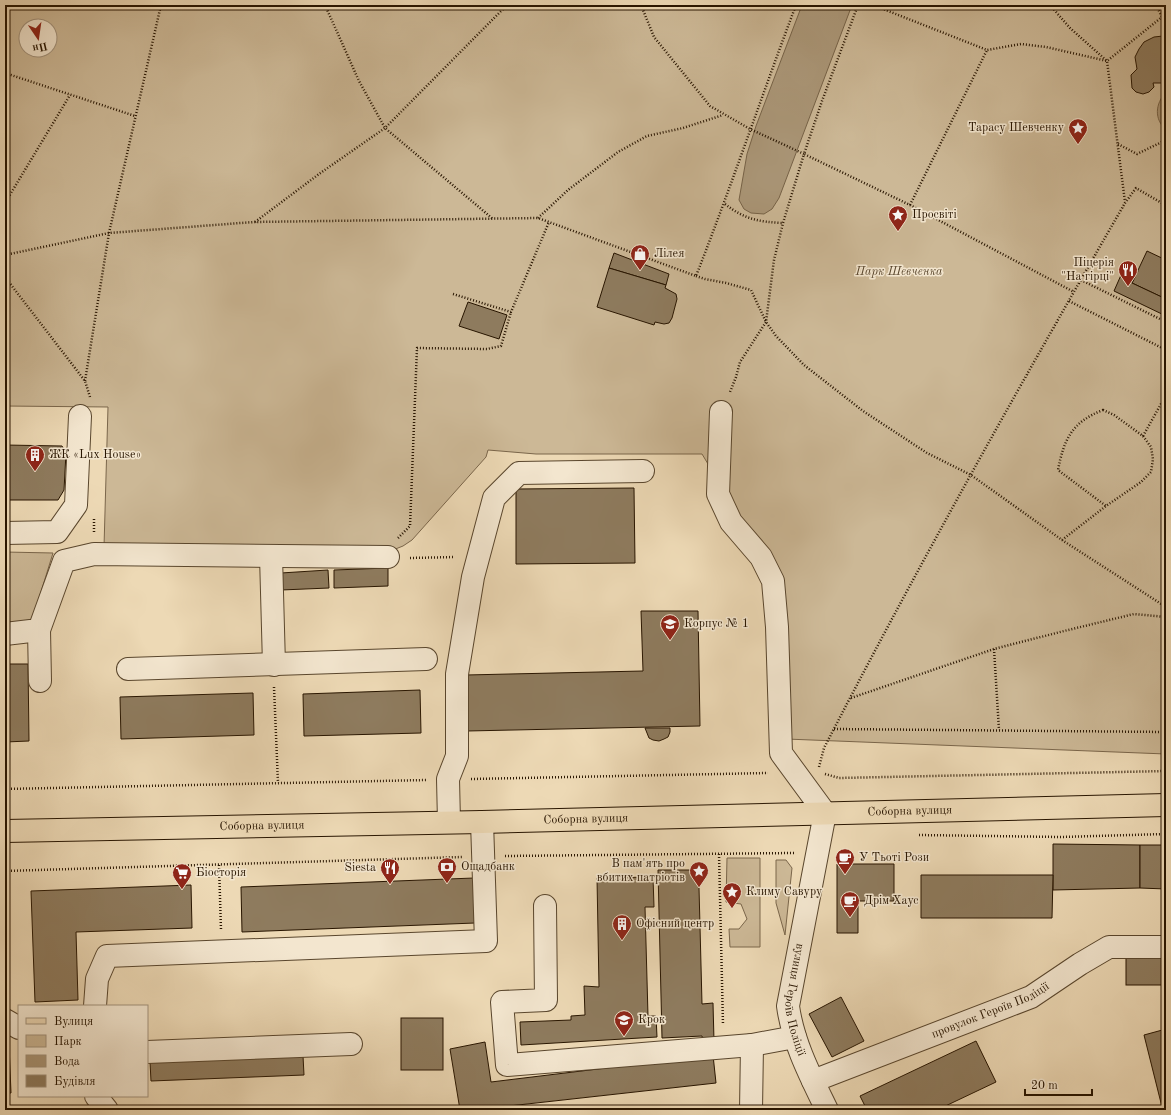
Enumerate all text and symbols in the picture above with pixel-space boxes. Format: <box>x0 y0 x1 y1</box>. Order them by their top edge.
north arrow <box>18 18 58 58</box>
text: Пн <box>31 39 49 53</box>
place icon: Тарасу Шевченку <box>1067 117 1089 145</box>
place label: Тарасу Шевченку <box>968 122 1065 134</box>
place icon: Просвіті <box>887 204 909 232</box>
place label: Просвіті <box>912 208 957 221</box>
shop icon: Лілея <box>629 243 651 271</box>
place label: Лілея <box>654 247 684 260</box>
place label: Піцерія "На гірці" <box>1061 256 1114 283</box>
restaurant icon: Піцерія "На гірці" <box>1117 259 1139 287</box>
park label: Парк Шевченка <box>855 266 943 278</box>
building icon: ЖК «Lux House» <box>24 444 46 472</box>
place label: ЖК «Lux House» <box>49 449 141 461</box>
school or university icon: Корпус № 1 <box>659 613 681 641</box>
place label: Корпус № 1 <box>684 618 749 630</box>
street label: Соборна вулиця <box>867 804 952 818</box>
street label: Соборна вулиця <box>543 812 628 826</box>
street label: Соборна вулиця <box>219 819 304 833</box>
cafe icon: У Тьоті Рози <box>834 847 856 875</box>
place label: У Тьоті Рози <box>859 851 929 864</box>
bank icon: Ощадбанк <box>436 856 458 884</box>
restaurant icon: Siesta <box>379 857 401 885</box>
place label: В пам'ять про вбитих патріотів <box>597 858 685 884</box>
place icon: В пам'ять про вбитих патріотів <box>688 860 710 888</box>
place label: Ощадбанк <box>461 861 515 873</box>
supermarket icon: Біосторія <box>171 862 193 890</box>
place label: Siesta <box>344 862 376 874</box>
place label: Біосторія <box>196 866 246 879</box>
place icon: Климу Савуру <box>721 881 743 909</box>
place label: Климу Савуру <box>746 886 823 898</box>
cafe icon: Дрім Хаус <box>839 890 861 918</box>
place label: Дрім Хаус <box>864 894 919 907</box>
building icon: Офісний центр <box>611 913 633 941</box>
place label: Офісний центр <box>636 917 714 930</box>
street label: вулиця Героїв Поліції <box>782 942 808 1058</box>
street label: провулок Героїв Поліції <box>930 980 1052 1041</box>
legend <box>18 1005 148 1097</box>
school or university icon: Крок <box>613 1009 635 1037</box>
place label: Крок <box>638 1014 665 1026</box>
text: Вулиця <box>54 1016 93 1028</box>
text: Парк <box>54 1036 82 1048</box>
text: Вода <box>54 1056 80 1068</box>
scale bar <box>1025 1071 1092 1097</box>
text: Будівля <box>54 1075 96 1088</box>
text: 20 m <box>1031 1080 1058 1092</box>

